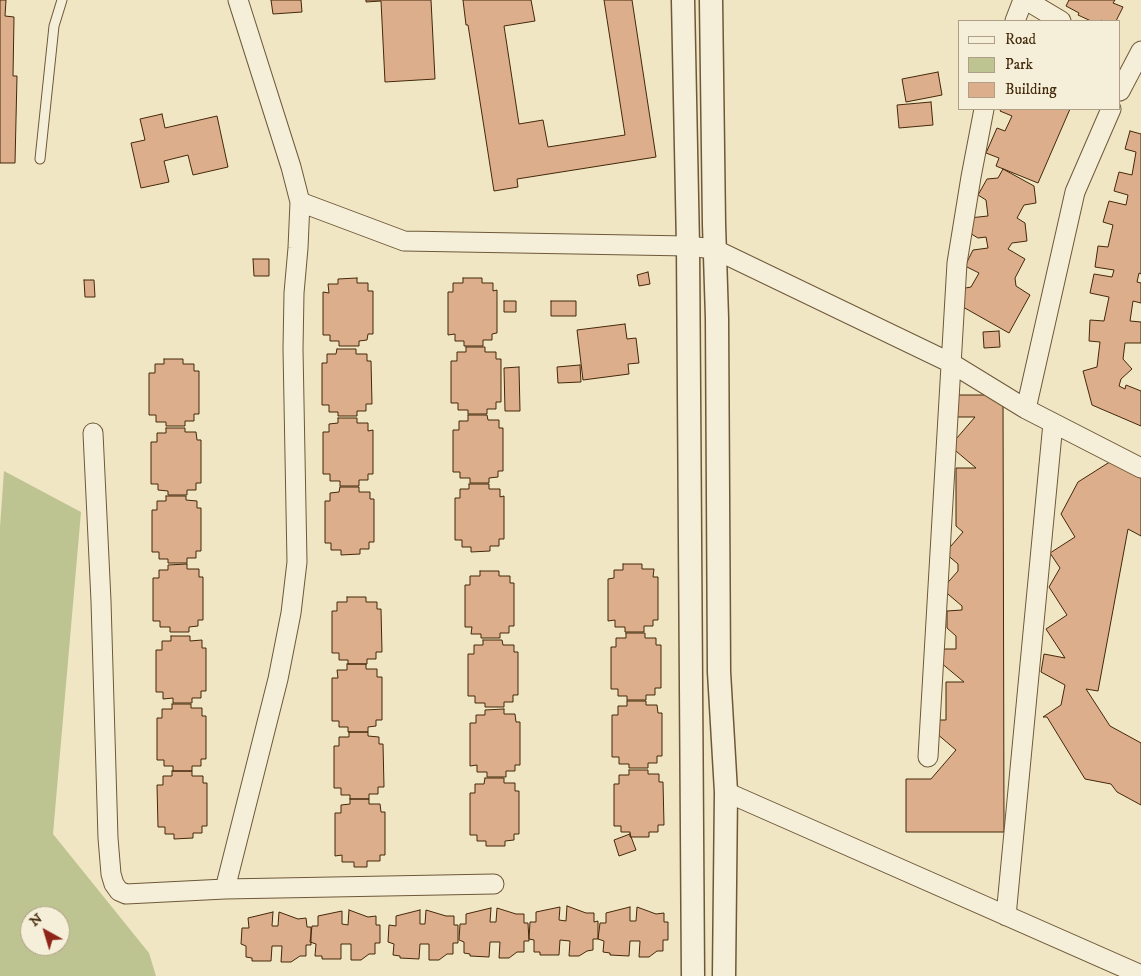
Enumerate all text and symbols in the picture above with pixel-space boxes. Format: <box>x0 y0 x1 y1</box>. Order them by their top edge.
legend <box>958 20 1121 110</box>
text: Road <box>1005 30 1036 49</box>
text: Park <box>1005 55 1033 74</box>
text: Building <box>1005 80 1057 99</box>
north arrow <box>20 906 70 956</box>
text: N <box>26 910 46 931</box>

